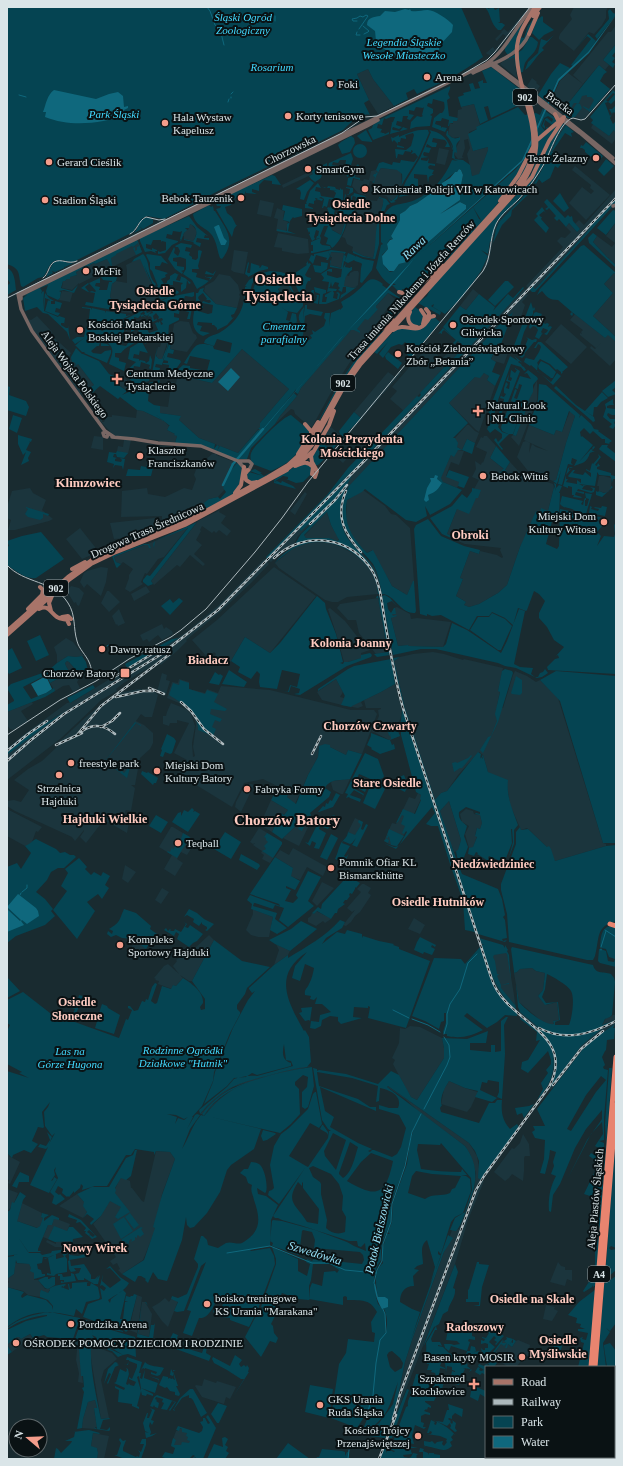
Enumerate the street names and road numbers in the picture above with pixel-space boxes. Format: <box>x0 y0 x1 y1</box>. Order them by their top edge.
road number: 902 <box>513 89 537 105</box>
street label: Bracka <box>544 89 576 117</box>
street label: Chorzowska <box>263 133 317 167</box>
street label: Trasa imienia Nikodema i Józefa Renców <box>345 218 477 362</box>
street label: Aleja Wojska Polskiego <box>39 328 111 420</box>
road number: 902 <box>331 375 355 391</box>
street label: Drogowa Trasa Średnicowa <box>89 500 205 560</box>
road number: 902 <box>44 580 68 596</box>
street label: Aleja Piastów Śląskich <box>585 1147 605 1250</box>
road number: A4 <box>588 1266 610 1282</box>

